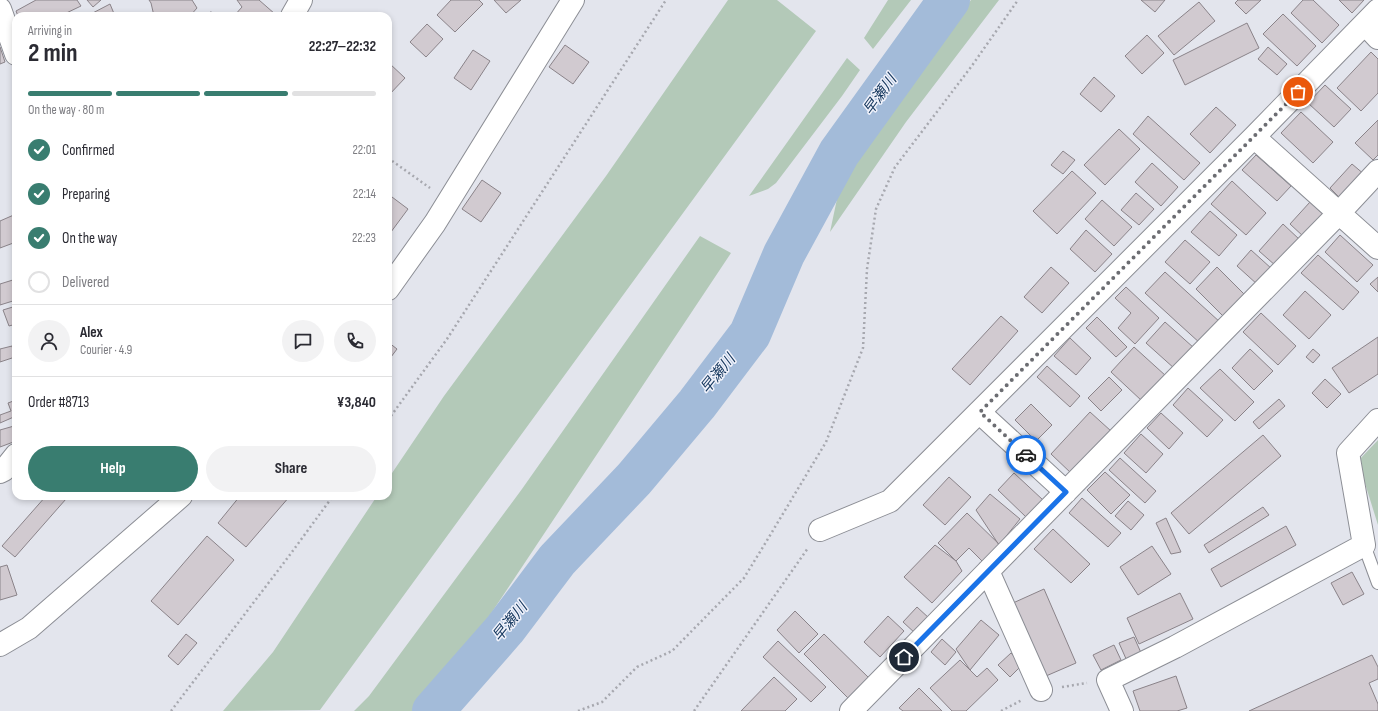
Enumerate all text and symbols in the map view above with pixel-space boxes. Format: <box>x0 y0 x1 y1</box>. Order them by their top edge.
text: Arriving in <box>28 23 72 39</box>
text: 22:27–22:32 <box>309 37 376 56</box>
text: 2 min <box>28 38 78 69</box>
water label: 早瀬川 <box>859 70 902 119</box>
pin <box>1281 75 1315 109</box>
icon: bag <box>1287 81 1309 103</box>
text: On the way · 80 m <box>28 102 104 118</box>
icon: check <box>28 139 50 161</box>
text: Confirmed <box>62 141 115 160</box>
text: 22:01 <box>352 142 376 158</box>
icon: check <box>28 183 50 205</box>
text: Preparing <box>62 185 110 204</box>
text: 22:14 <box>353 186 376 202</box>
icon: check <box>28 227 50 249</box>
text: On the way <box>62 229 117 248</box>
text: 22:23 <box>352 230 376 246</box>
text: Delivered <box>62 273 109 292</box>
button: person <box>28 320 70 362</box>
button: chat <box>282 320 324 362</box>
button: phone <box>334 320 376 362</box>
text: Alex <box>80 323 103 342</box>
text: Courier · 4.9 <box>80 342 132 358</box>
water label: 早瀬川 <box>696 349 741 397</box>
text: Order #8713 <box>28 393 89 412</box>
text: ¥3,840 <box>337 393 376 412</box>
courier <box>1006 435 1046 475</box>
icon: car <box>1015 444 1037 466</box>
button: Help <box>28 446 198 492</box>
button: Share <box>206 446 376 492</box>
water label: 早瀬川 <box>488 597 533 645</box>
pin <box>887 640 921 674</box>
icon: home <box>893 646 915 668</box>

